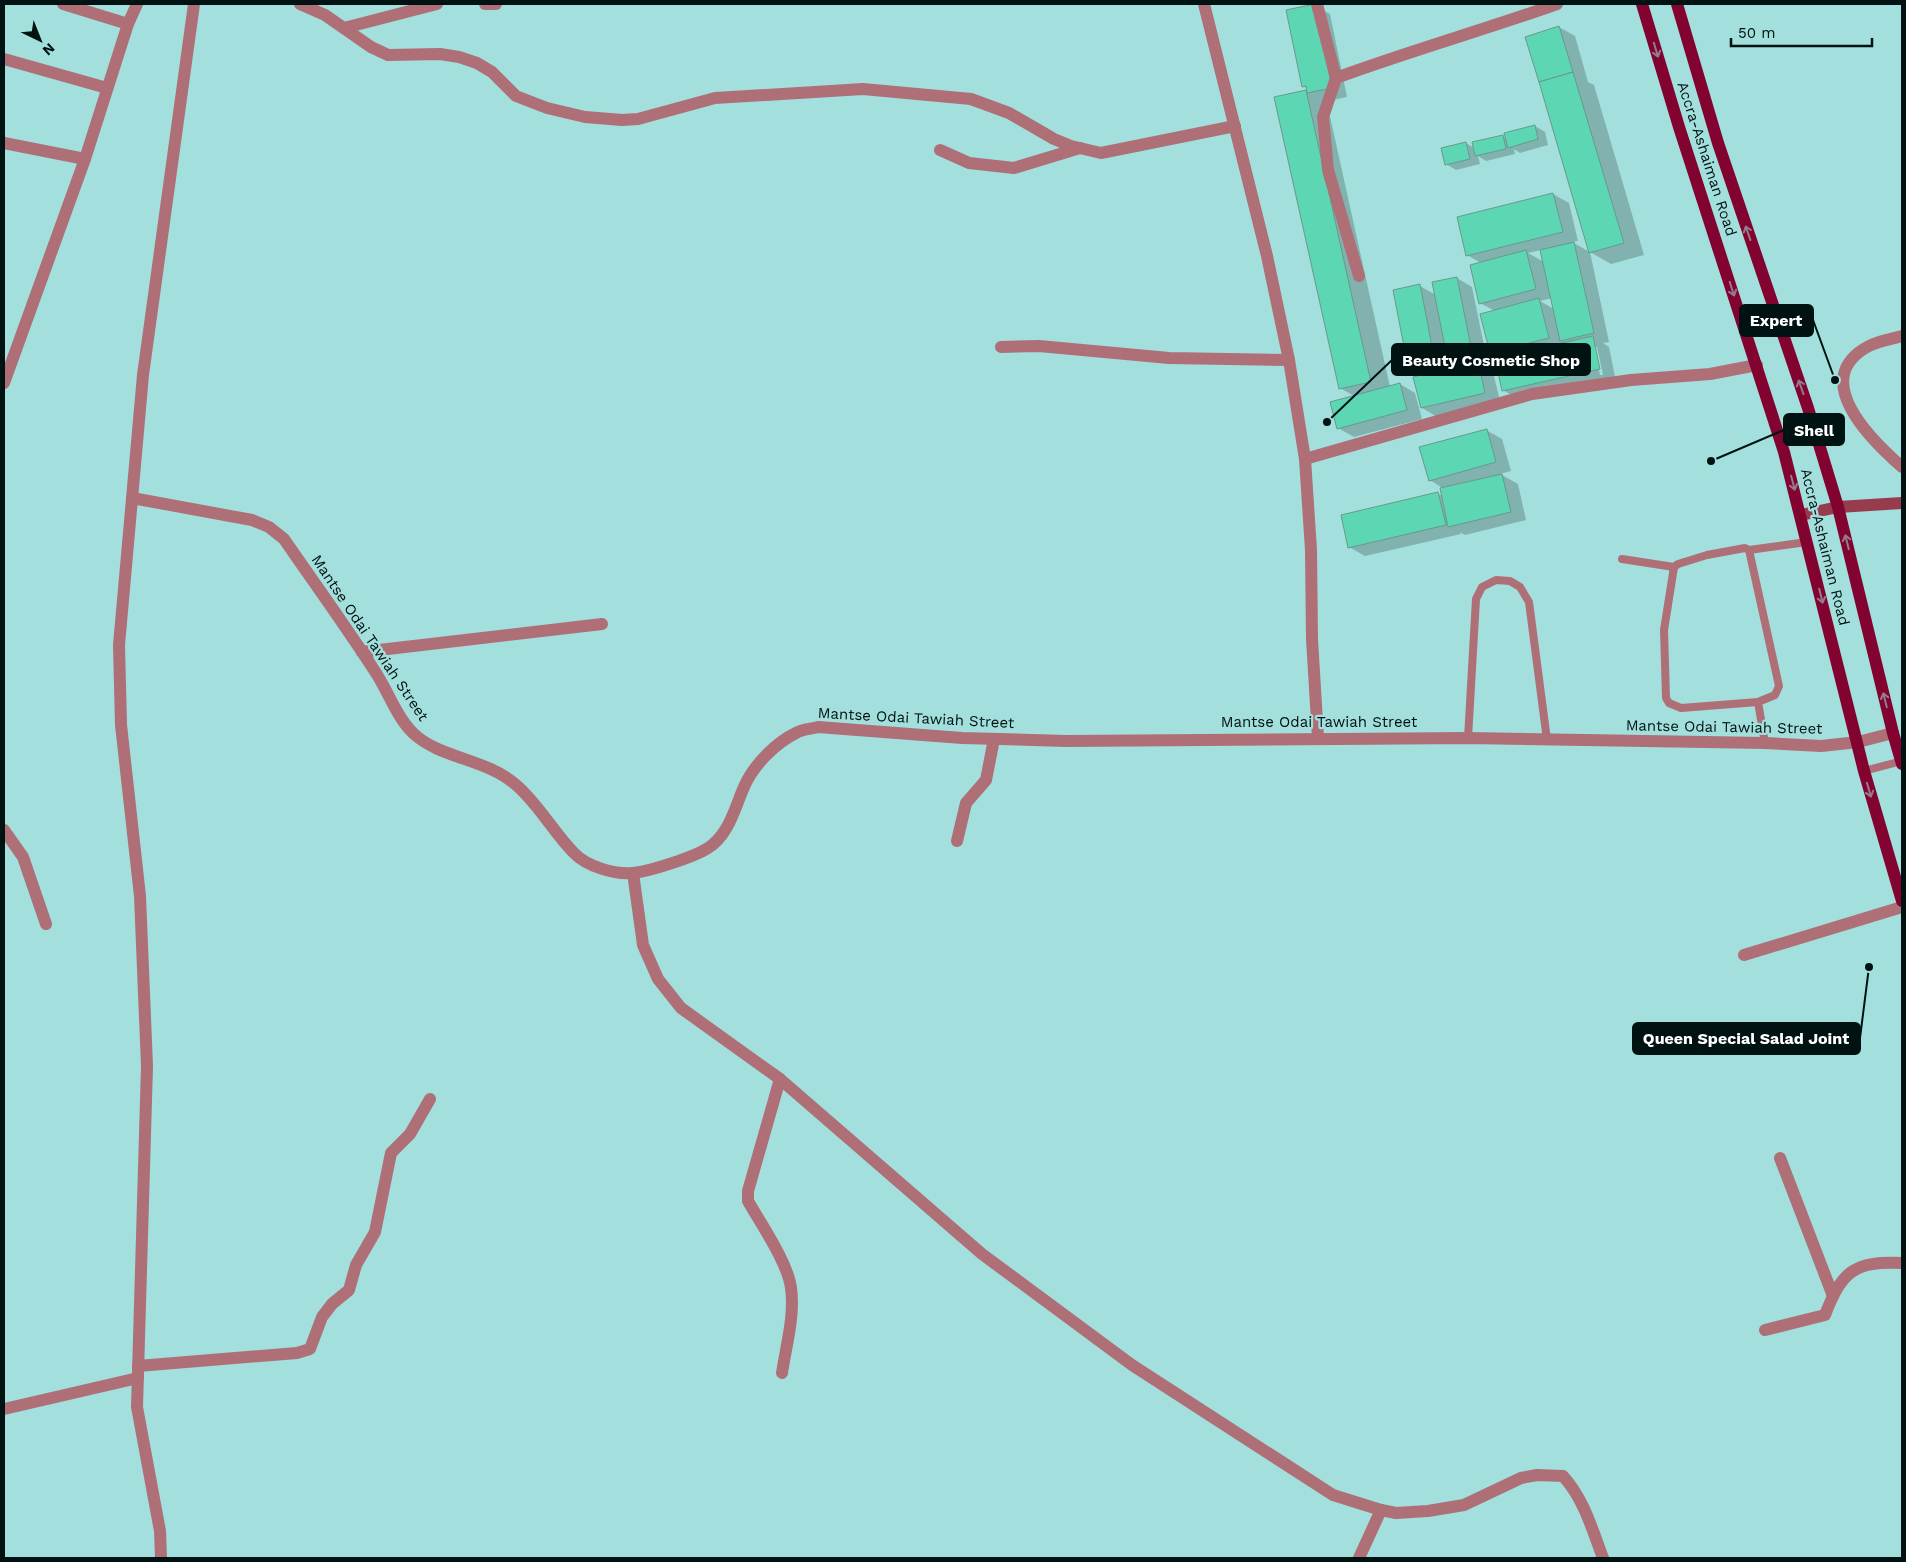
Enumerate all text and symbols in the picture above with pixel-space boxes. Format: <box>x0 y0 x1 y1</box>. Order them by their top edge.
north arrow <box>15 15 65 65</box>
scale bar <box>1731 15 1872 47</box>
text: 50 m <box>1738 24 1775 42</box>
text: N <box>40 40 58 59</box>
one-way arrow <box>1652 42 1662 58</box>
street label: Accra-Ashaiman Road <box>1674 79 1740 239</box>
one-way arrow <box>1743 225 1752 241</box>
one-way arrow <box>1728 280 1737 296</box>
callout: Expert <box>1740 305 1813 336</box>
text: Expert <box>1750 311 1802 330</box>
callout: Beauty Cosmetic Shop <box>1392 344 1590 375</box>
text: Beauty Cosmetic Shop <box>1402 351 1580 370</box>
one-way arrow <box>1795 379 1805 395</box>
callout: Shell <box>1784 414 1844 445</box>
text: Shell <box>1794 421 1835 440</box>
street label: Accra-Ashaiman Road <box>1797 467 1853 627</box>
one-way arrow <box>1788 475 1798 491</box>
one-way arrow <box>1842 535 1851 551</box>
street label: Mantse Odai Tawiah Street <box>308 551 433 725</box>
one-way arrow <box>1817 588 1826 604</box>
one-way arrow <box>1880 693 1889 709</box>
street label: Mantse Odai Tawiah Street <box>817 704 1015 732</box>
street label: Mantse Odai Tawiah Street <box>1221 713 1418 731</box>
street label: Mantse Odai Tawiah Street <box>1626 716 1823 738</box>
one-way arrow <box>1865 781 1875 797</box>
callout: Queen Special Salad Joint <box>1633 1023 1860 1054</box>
text: Queen Special Salad Joint <box>1643 1029 1849 1048</box>

